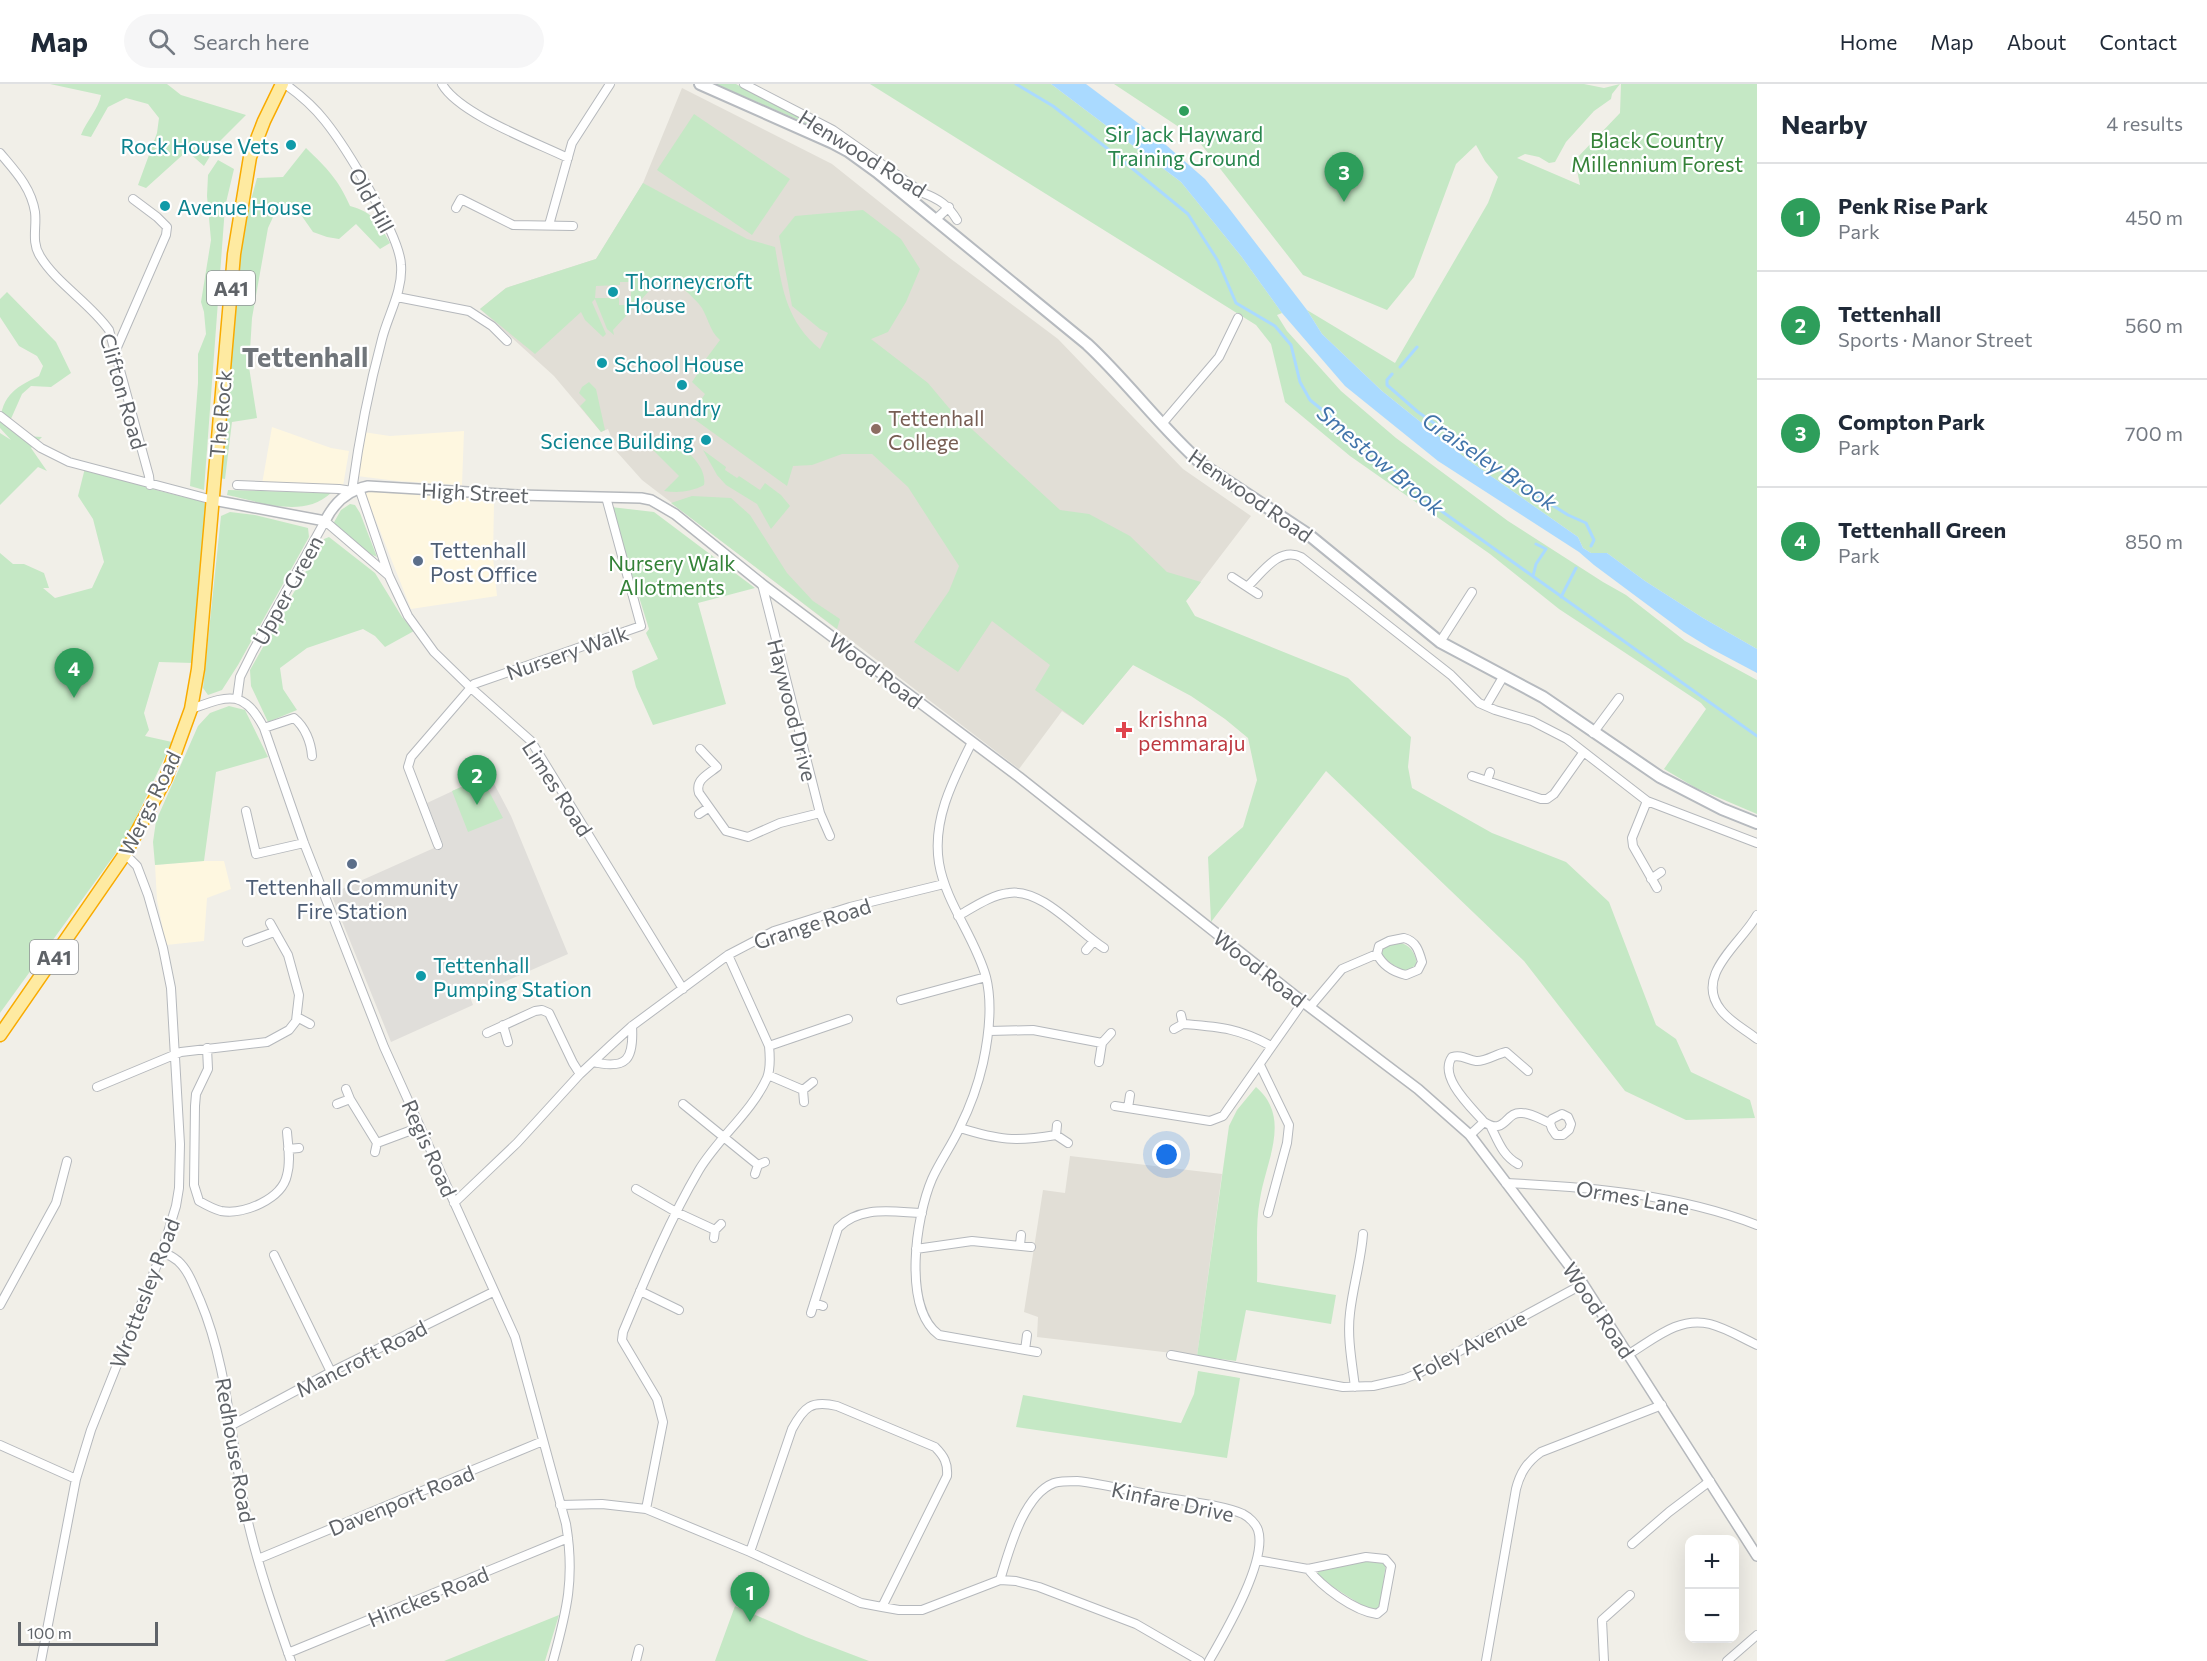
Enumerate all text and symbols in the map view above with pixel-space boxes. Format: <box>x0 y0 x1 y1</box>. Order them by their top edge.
search box <box>124 14 544 68</box>
text: Map <box>30 24 88 58</box>
icon: search <box>145 25 178 58</box>
text: Search here <box>193 28 309 55</box>
text: Home <box>1840 29 1897 54</box>
text: Map <box>1930 29 1974 54</box>
text: About <box>2007 29 2066 54</box>
text: Contact <box>2099 29 2177 54</box>
street label: Henwood Road <box>795 104 931 202</box>
marker: Sir Jack Hayward Training Ground <box>1177 104 1191 118</box>
text: Nearby <box>1781 108 1868 139</box>
text: 4 results <box>2106 111 2183 135</box>
place label: Sir Jack Hayward Training Ground <box>1105 121 1263 170</box>
park label: Black Country Millennium Forest <box>1571 127 1743 176</box>
place label: Rock House Vets <box>121 133 279 158</box>
marker: Rock House Vets <box>284 138 298 152</box>
pin: 3 <box>1324 152 1364 202</box>
street label: Old Hill <box>344 163 400 237</box>
text: Penk Rise Park <box>1838 192 1988 219</box>
place label: Avenue House <box>177 194 312 219</box>
marker: Avenue House <box>158 199 172 213</box>
text: 1 <box>1796 205 1805 229</box>
text: 450 m <box>2125 205 2183 229</box>
text: Park <box>1838 219 1880 243</box>
place label: Thorneycroft House <box>625 268 752 317</box>
road number: A41 <box>207 271 255 305</box>
marker: Thorneycroft House <box>606 285 620 299</box>
text: Tettenhall <box>1838 300 1941 327</box>
text: 2 <box>1795 313 1806 337</box>
text: 560 m <box>2125 313 2183 337</box>
text: Sports · Manor Street <box>1838 327 2032 351</box>
street label: Clifton Road <box>96 330 152 452</box>
district label: Tettenhall <box>242 340 368 373</box>
place label: School House <box>614 351 744 376</box>
marker: School House <box>595 356 609 370</box>
street label: The Rock <box>204 369 236 459</box>
marker: Laundry <box>675 378 689 392</box>
place label: Laundry <box>643 395 721 420</box>
water label: Smestow Brook <box>1312 399 1451 522</box>
place label: Tettenhall College <box>888 405 985 454</box>
water label: Graiseley Brook <box>1417 406 1563 517</box>
text: Compton Park <box>1838 408 1985 435</box>
text: 3 <box>1795 421 1806 445</box>
text: 700 m <box>2125 421 2183 445</box>
marker: Tettenhall College <box>869 422 883 436</box>
place label: Science Building <box>540 428 694 453</box>
marker: Science Building <box>699 433 713 447</box>
text: Park <box>1838 435 1880 459</box>
street label: Henwood Road <box>1184 443 1318 547</box>
street label: High Street <box>420 477 530 507</box>
text: Tettenhall Green <box>1838 516 2006 543</box>
text: 4 <box>1794 529 1807 553</box>
text: 850 m <box>2125 529 2183 553</box>
street label: Upper Green <box>247 531 327 649</box>
place label: Tettenhall Post Office <box>430 537 537 586</box>
text: Park <box>1838 543 1880 567</box>
park label: Nursery Walk Allotments <box>608 550 736 599</box>
marker: Tettenhall Post Office <box>411 554 425 568</box>
street label: Nursery Walk <box>503 619 631 685</box>
street label: Wood Road <box>824 627 928 713</box>
street label: Haywood Drive <box>763 636 823 784</box>
pin: 4 <box>54 648 94 698</box>
place label: krishna pemmaraju <box>1138 706 1245 755</box>
marker: krishna pemmaraju <box>1115 721 1133 739</box>
street label: Limes Road <box>518 735 598 841</box>
street label: Wergs Road <box>113 747 185 859</box>
pin: 2 <box>458 756 496 805</box>
marker: Tettenhall Community Fire Station <box>345 857 359 871</box>
place label: Tettenhall Community Fire Station <box>246 874 459 923</box>
street label: Grange Road <box>750 892 874 954</box>
street label: Wood Road <box>1209 924 1311 1012</box>
road number: A41 <box>30 940 78 974</box>
place label: Tettenhall Pumping Station <box>433 952 592 1001</box>
marker: Tettenhall Pumping Station <box>414 969 428 983</box>
street label: Regis Road <box>397 1095 463 1201</box>
your location <box>1152 1140 1181 1169</box>
street label: Ormes Lane <box>1574 1175 1692 1219</box>
street label: Wrottesley Road <box>104 1214 184 1372</box>
street label: Wood Road <box>1558 1257 1640 1363</box>
street label: Foley Avenue <box>1408 1305 1530 1385</box>
street label: Mancroft Road <box>291 1314 431 1402</box>
street label: Redhouse Road <box>211 1376 261 1524</box>
street label: Davenport Road <box>325 1459 477 1541</box>
street label: Kinfare Drive <box>1110 1476 1236 1526</box>
map controls <box>1685 1535 1739 1643</box>
button: + <box>1685 1535 1739 1589</box>
street label: Hinckes Road <box>364 1560 492 1632</box>
pin: 1 <box>730 1572 770 1622</box>
button: − <box>1685 1589 1739 1643</box>
scale bar <box>18 1619 158 1646</box>
text: 100 m <box>27 1623 72 1642</box>

